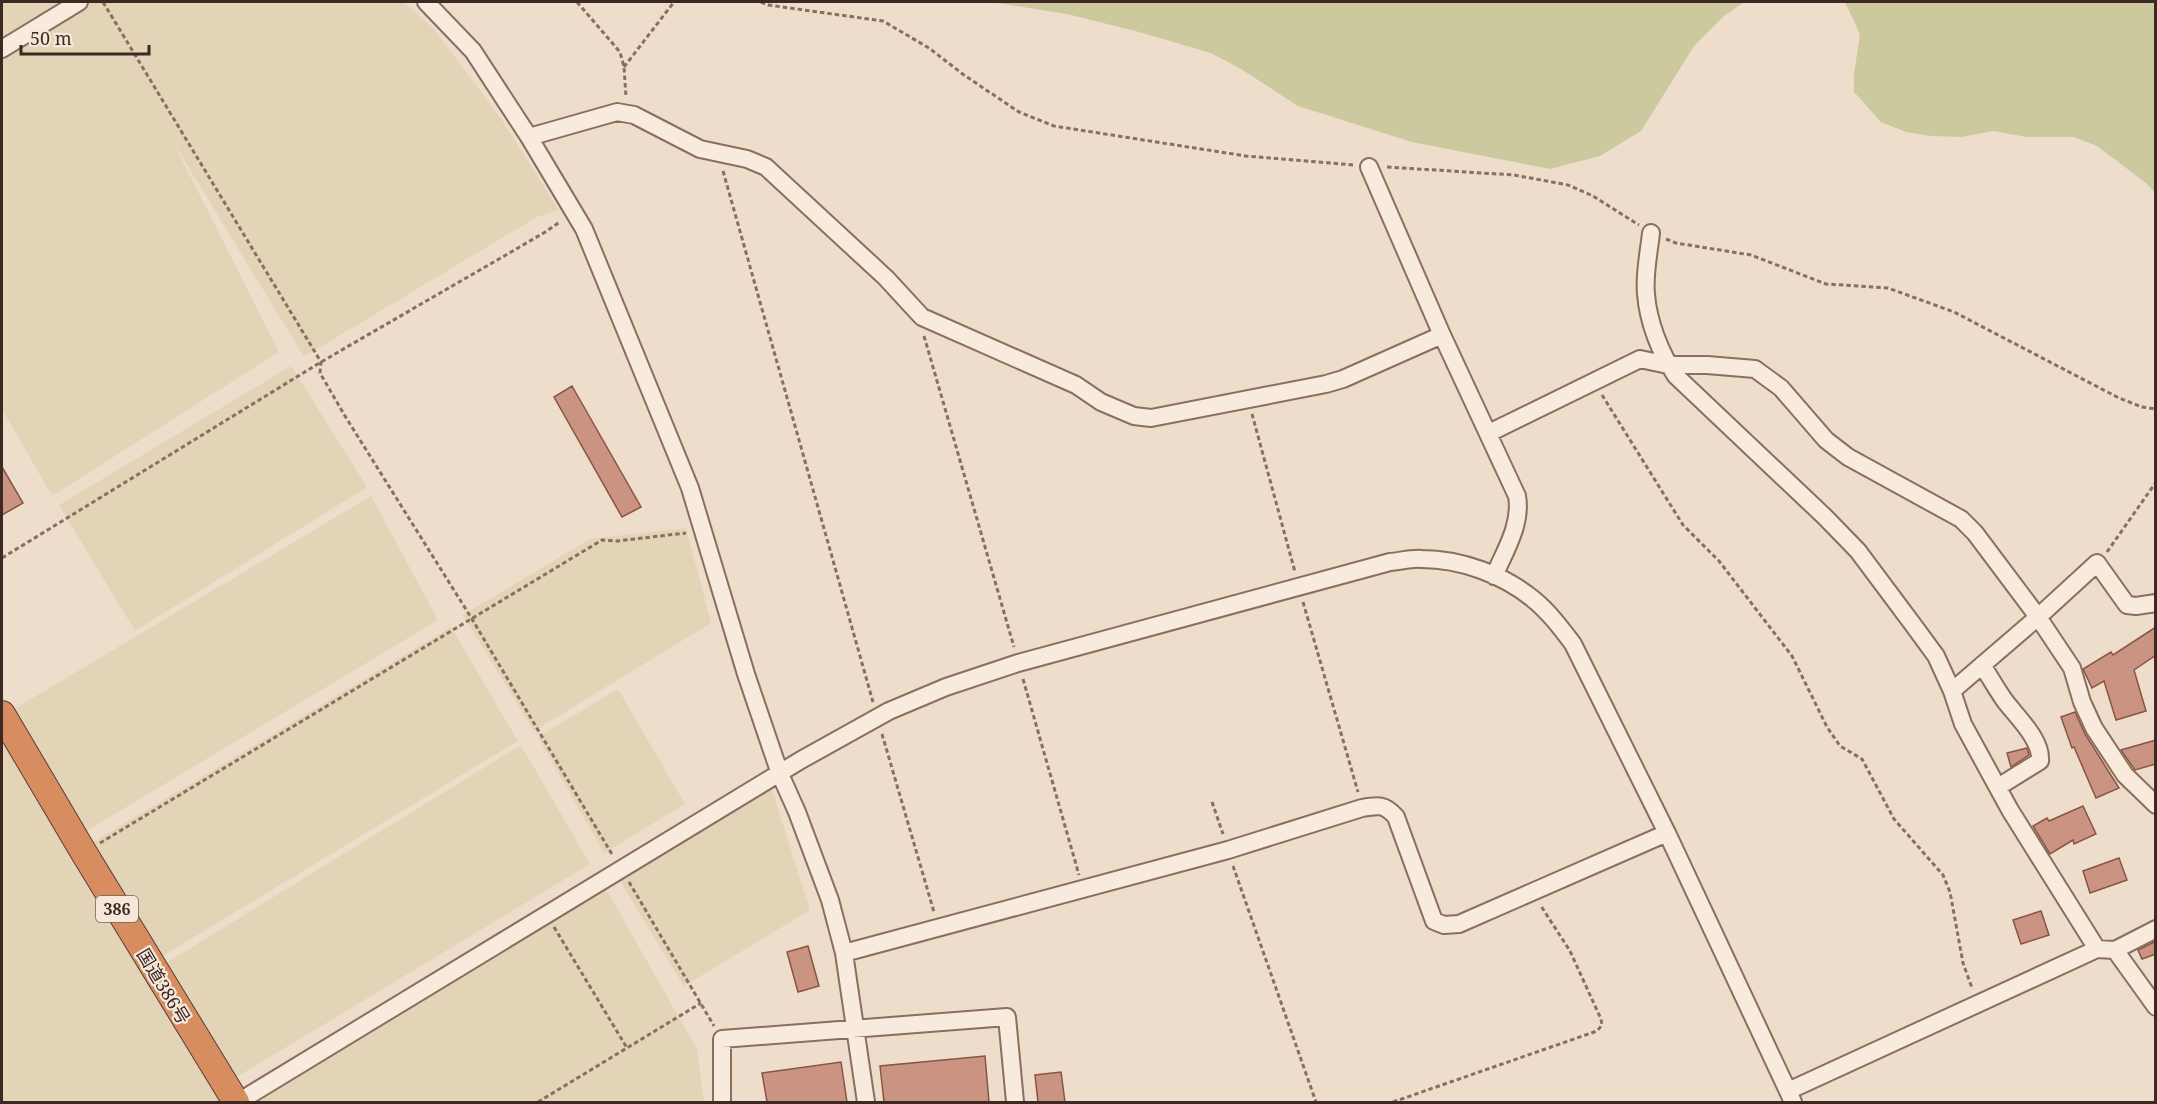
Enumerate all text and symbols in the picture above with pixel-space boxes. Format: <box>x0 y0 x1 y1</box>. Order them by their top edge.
scale bar <box>21 18 148 56</box>
text: 50 m <box>30 26 72 50</box>
road number: 386 <box>96 896 138 922</box>
street label: 国道386号 <box>132 944 196 1028</box>

